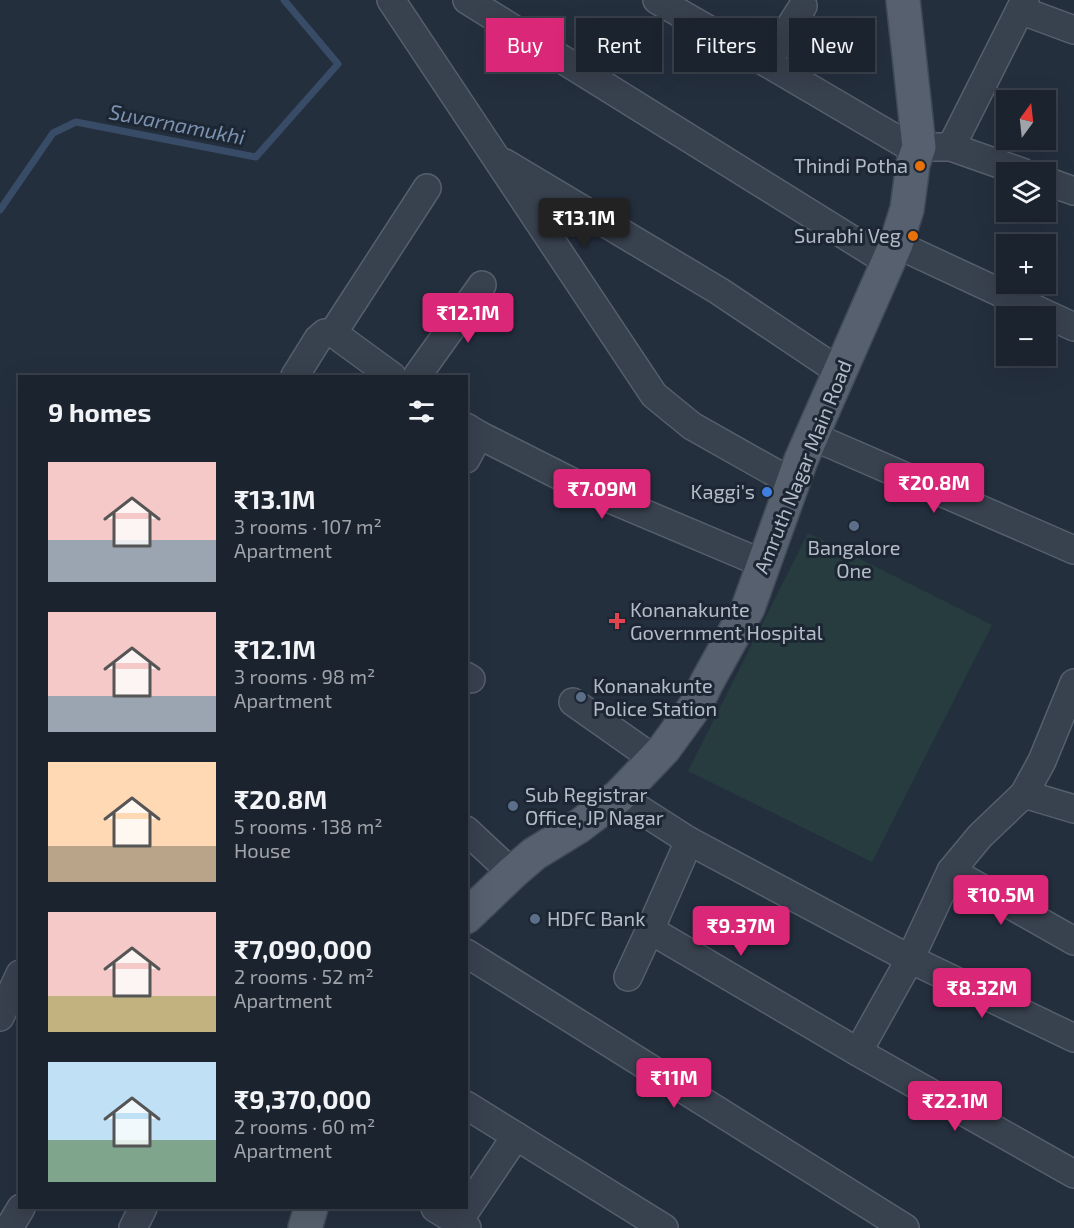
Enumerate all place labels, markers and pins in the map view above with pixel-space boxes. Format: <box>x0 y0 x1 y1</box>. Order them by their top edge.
place label: Thindi Potha <box>794 153 908 177</box>
marker: Thindi Potha <box>913 159 927 173</box>
pin: ₹13.1M <box>535 198 633 249</box>
place label: Surabhi Veg <box>794 223 901 247</box>
marker: Surabhi Veg <box>906 229 920 243</box>
pin: ₹12.1M <box>419 293 517 344</box>
pin: ₹20.8M <box>885 463 983 514</box>
pin: ₹7.09M <box>553 469 651 520</box>
place label: Kaggi's <box>691 479 755 503</box>
marker: Kaggi's <box>760 485 774 499</box>
marker: Bangalore One <box>847 519 861 533</box>
place label: Bangalore One <box>808 535 900 582</box>
place label: Konanakunte Government Hospital <box>630 597 823 644</box>
marker: Konanakunte Government Hospital <box>608 612 626 630</box>
place label: Konanakunte Police Station <box>593 673 717 720</box>
marker: Konanakunte Police Station <box>574 690 588 704</box>
place label: Sub Registrar Office, JP Nagar <box>525 782 664 829</box>
marker: Sub Registrar Office, JP Nagar <box>506 799 520 813</box>
pin: ₹10.5M <box>952 875 1050 926</box>
place label: HDFC Bank <box>547 906 645 930</box>
pin: ₹9.37M <box>692 906 790 957</box>
marker: HDFC Bank <box>528 912 542 926</box>
pin: ₹8.32M <box>933 968 1031 1019</box>
pin: ₹11M <box>638 1058 710 1109</box>
pin: ₹22.1M <box>906 1081 1004 1132</box>

